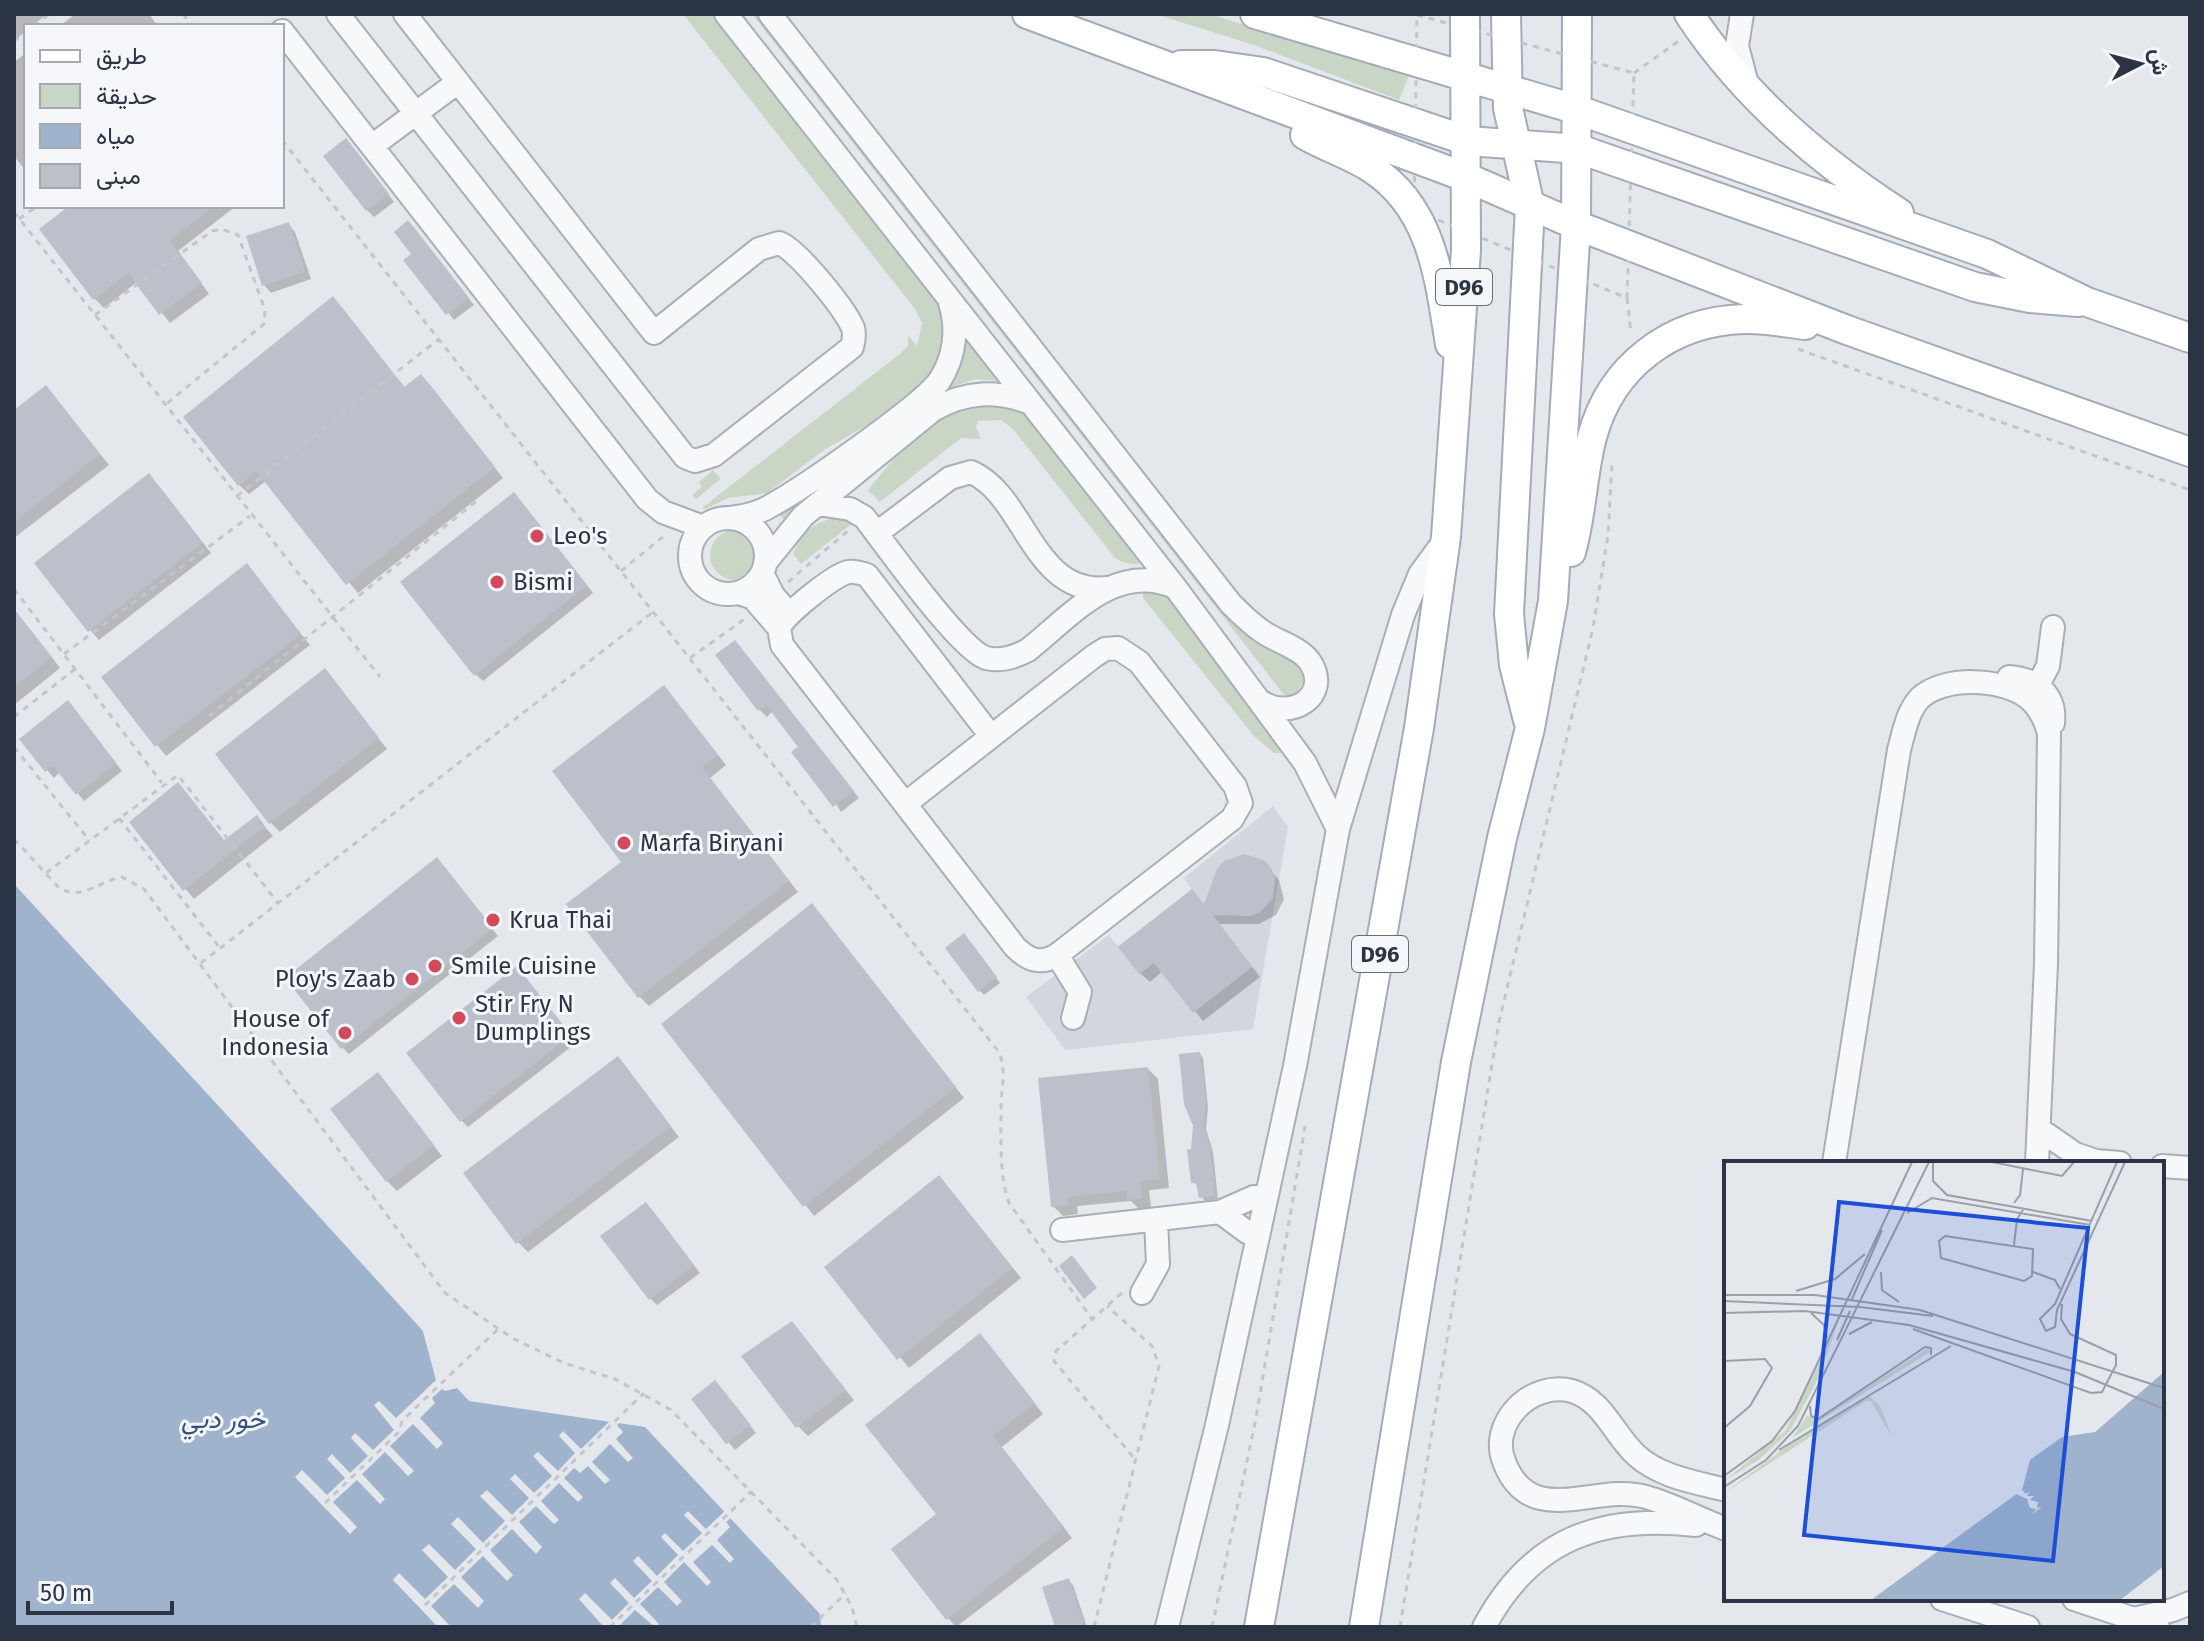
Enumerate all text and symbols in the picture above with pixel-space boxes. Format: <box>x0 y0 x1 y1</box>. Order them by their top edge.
legend <box>24 24 284 208</box>
north arrow <box>2100 24 2180 104</box>
text: طريق <box>96 42 147 71</box>
text: ش <box>2145 47 2174 77</box>
text: حديقة <box>96 82 157 110</box>
text: مياه <box>96 122 135 150</box>
text: مبنى <box>96 162 141 190</box>
road number: D96 <box>1436 269 1492 305</box>
place label: Leo's <box>553 522 607 550</box>
marker: Leo's <box>528 527 546 545</box>
place label: Bismi <box>513 568 573 596</box>
marker: Bismi <box>488 573 506 591</box>
place label: Marfa Biryani <box>640 829 784 857</box>
marker: Marfa Biryani <box>615 834 633 852</box>
place label: Krua Thai <box>509 906 612 934</box>
marker: Krua Thai <box>484 911 502 929</box>
road number: D96 <box>1352 936 1408 972</box>
place label: Smile Cuisine <box>451 952 597 980</box>
marker: Smile Cuisine <box>426 957 444 975</box>
place label: Ploy's Zaab <box>275 965 396 993</box>
marker: Ploy's Zaab <box>403 970 421 988</box>
place label: Stir Fry N Dumplings <box>475 990 591 1046</box>
place label: House of Indonesia <box>221 1005 331 1061</box>
marker: Stir Fry N Dumplings <box>450 1009 468 1027</box>
marker: House of Indonesia <box>336 1024 354 1042</box>
inset map <box>1724 1161 2164 1601</box>
water label: خور دبي <box>181 1404 267 1440</box>
scale bar <box>28 1565 172 1615</box>
text: 50 m <box>40 1579 92 1607</box>

